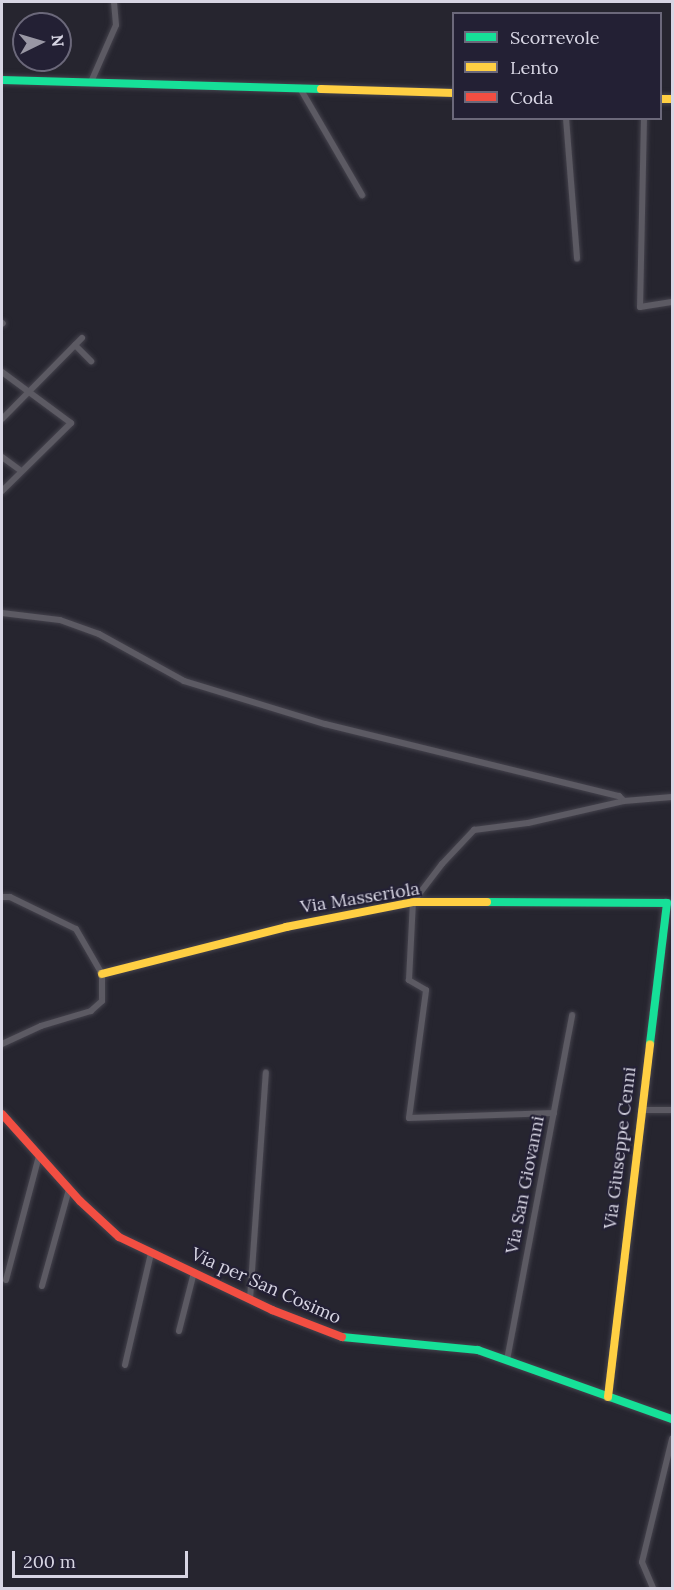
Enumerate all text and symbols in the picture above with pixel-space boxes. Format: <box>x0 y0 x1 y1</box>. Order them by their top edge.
north arrow <box>12 12 72 72</box>
legend <box>452 12 662 120</box>
text: Scorrevole <box>510 26 600 49</box>
text: N <box>47 34 68 48</box>
text: Lento <box>510 56 558 79</box>
text: Coda <box>510 86 553 109</box>
street label: Via Masseriola <box>299 878 421 918</box>
street label: Via Giuseppe Cenni <box>599 1066 641 1230</box>
street label: Via San Giovanni <box>501 1114 549 1256</box>
street label: Via per San Cosimo <box>188 1243 344 1329</box>
scale bar <box>15 1539 190 1577</box>
text: 200 m <box>23 1550 76 1573</box>

